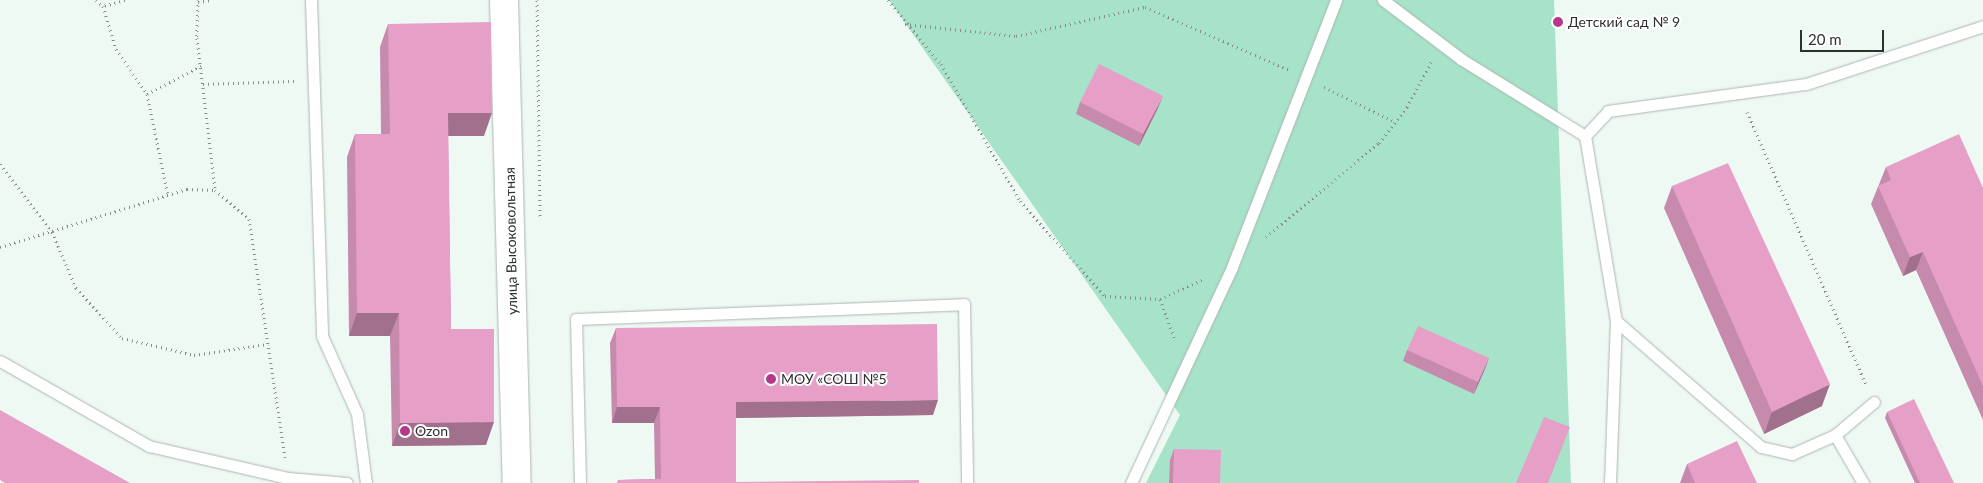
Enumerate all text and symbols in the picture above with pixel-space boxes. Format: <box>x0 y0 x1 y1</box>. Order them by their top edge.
place label: Детский сад № 9 <box>1568 14 1680 30</box>
marker: Детский сад № 9 <box>1552 16 1564 28</box>
scale bar <box>1803 20 1887 52</box>
text: 20 m <box>1808 30 1842 48</box>
street label: улица Высоковольтная <box>501 167 521 315</box>
place label: МОУ «СОШ №5 <box>781 371 887 387</box>
marker: МОУ «СОШ №5 <box>765 373 777 385</box>
place label: Ozon <box>415 423 448 439</box>
marker: Ozon <box>399 425 411 437</box>

